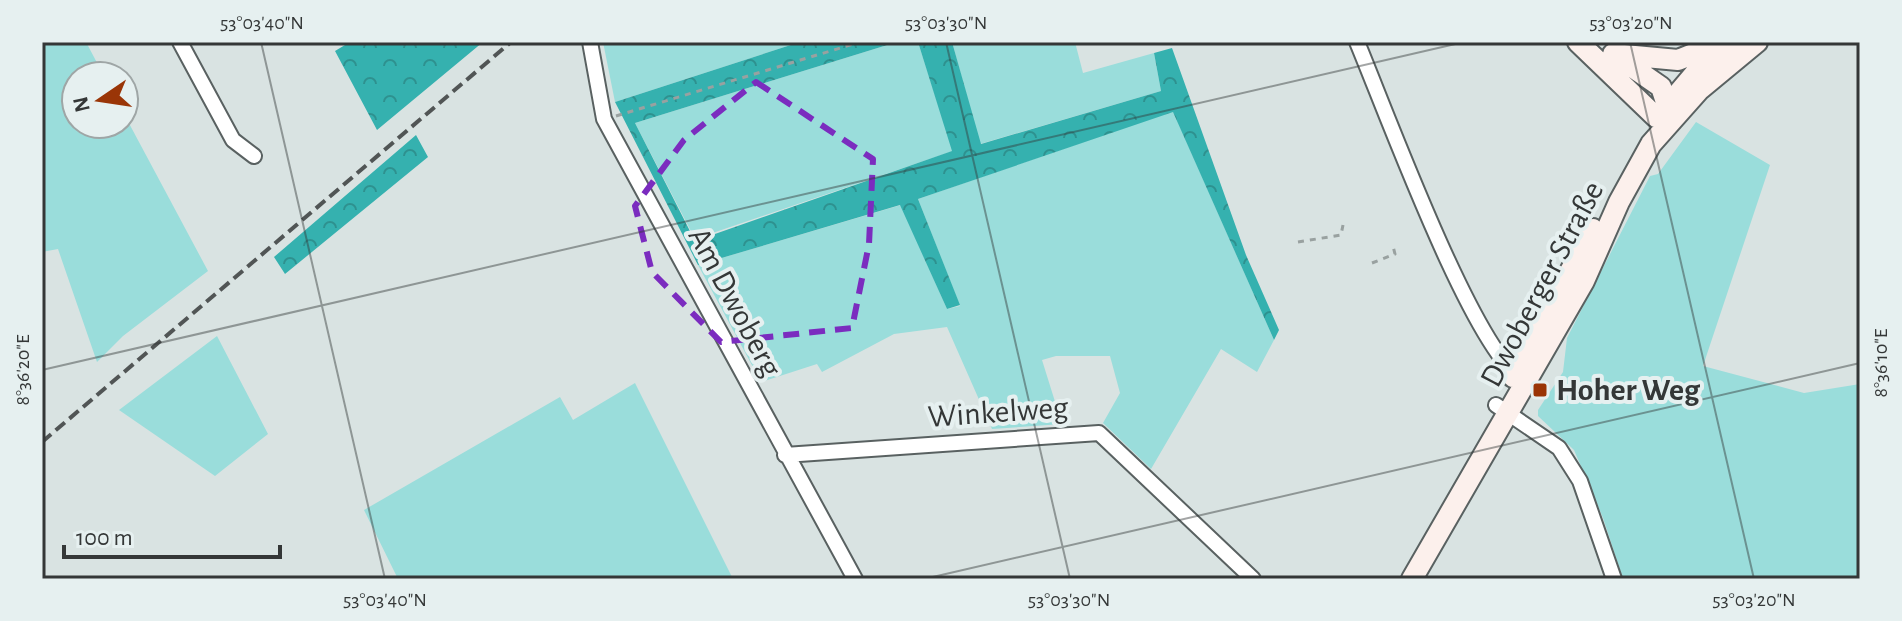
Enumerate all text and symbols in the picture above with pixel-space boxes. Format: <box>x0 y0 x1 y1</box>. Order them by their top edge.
text: 53°03'40"N <box>220 13 304 33</box>
text: 53°03'30"N <box>905 13 987 33</box>
text: 53°03'20"N <box>1589 13 1673 33</box>
north arrow <box>60 60 140 140</box>
text: N <box>69 94 94 114</box>
street label: Dwoberger Straße <box>1474 176 1610 392</box>
street label: Am Dwoberg <box>682 222 788 382</box>
text: 8°36'10"E <box>1871 328 1891 397</box>
text: 8°36'20"E <box>13 334 33 406</box>
place label: Hoher Weg <box>1556 374 1701 406</box>
marker: Hoher Weg <box>1531 381 1549 399</box>
street label: Winkelweg <box>927 391 1070 433</box>
scale bar <box>64 509 280 559</box>
text: 100 m <box>76 526 133 550</box>
text: 53°03'40"N <box>343 590 427 610</box>
text: 53°03'30"N <box>1028 590 1110 610</box>
text: 53°03'20"N <box>1712 590 1796 610</box>

